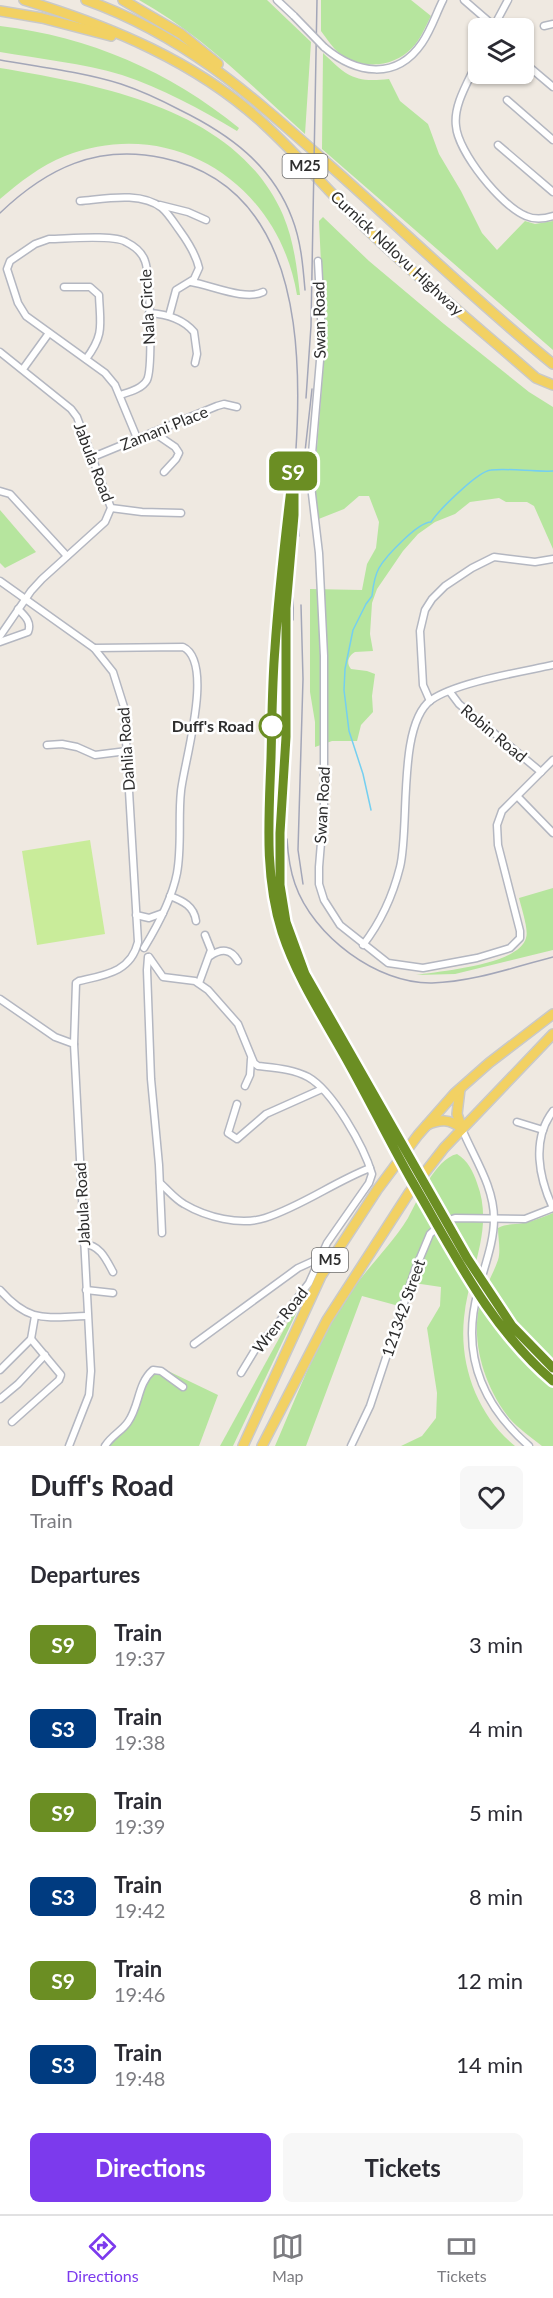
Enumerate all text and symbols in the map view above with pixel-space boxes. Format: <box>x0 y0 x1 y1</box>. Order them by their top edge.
map controls <box>468 18 534 84</box>
button: layers <box>468 18 534 84</box>
road number: M25 <box>282 154 328 178</box>
street label: Curnick Ndlovu Highway <box>327 186 468 320</box>
street label: Nala Circle <box>135 269 158 345</box>
street label: Swan Road <box>308 281 329 359</box>
street label: Zamani Place <box>117 401 210 454</box>
street label: Jabula Road <box>71 419 118 504</box>
line badge: S9 <box>266 452 320 490</box>
text: S9 <box>281 459 305 484</box>
street label: Robin Road <box>458 700 531 766</box>
street label: Dahlia Road <box>113 706 138 792</box>
marker: Duff's Road <box>259 713 285 739</box>
place label: Duff's Road <box>172 716 254 735</box>
street label: Swan Road <box>310 766 333 844</box>
street label: Jabula Road <box>70 1162 93 1246</box>
road number: M5 <box>312 1248 348 1272</box>
street label: 121342 Street <box>377 1256 428 1359</box>
street label: Wren Road <box>248 1283 311 1356</box>
button: heart <box>460 1466 523 1529</box>
text: Duff's Road <box>30 1468 174 1502</box>
text: Train <box>30 1508 73 1532</box>
text: Departures <box>30 1561 140 1588</box>
text: Train <box>114 1619 162 1646</box>
text: 3 min <box>469 1631 523 1658</box>
text: S9 <box>51 1632 75 1657</box>
text: 19:37 <box>114 1646 165 1670</box>
text: Train <box>114 1703 162 1730</box>
text: 4 min <box>469 1715 523 1742</box>
text: S3 <box>51 1716 75 1741</box>
text: 19:38 <box>114 1730 165 1754</box>
text: Train <box>114 1787 162 1814</box>
text: 5 min <box>469 1799 523 1826</box>
text: S9 <box>51 1800 75 1825</box>
text: 19:39 <box>114 1814 165 1838</box>
text: Train <box>114 1871 162 1898</box>
text: 8 min <box>469 1883 523 1910</box>
text: S3 <box>51 1884 75 1909</box>
text: 19:42 <box>114 1898 165 1922</box>
text: Train <box>114 1955 162 1982</box>
text: 12 min <box>456 1967 523 1994</box>
text: S9 <box>51 1968 75 1993</box>
text: 19:46 <box>114 1982 165 2006</box>
text: Train <box>114 2039 162 2066</box>
text: 14 min <box>456 2051 523 2078</box>
text: S3 <box>51 2052 75 2077</box>
text: 19:48 <box>114 2066 165 2090</box>
button: Directions <box>30 2133 271 2202</box>
button: Tickets <box>283 2133 523 2202</box>
tab: Directions <box>66 2230 139 2285</box>
tab: Map <box>271 2230 304 2285</box>
tab: Tickets <box>437 2230 487 2285</box>

